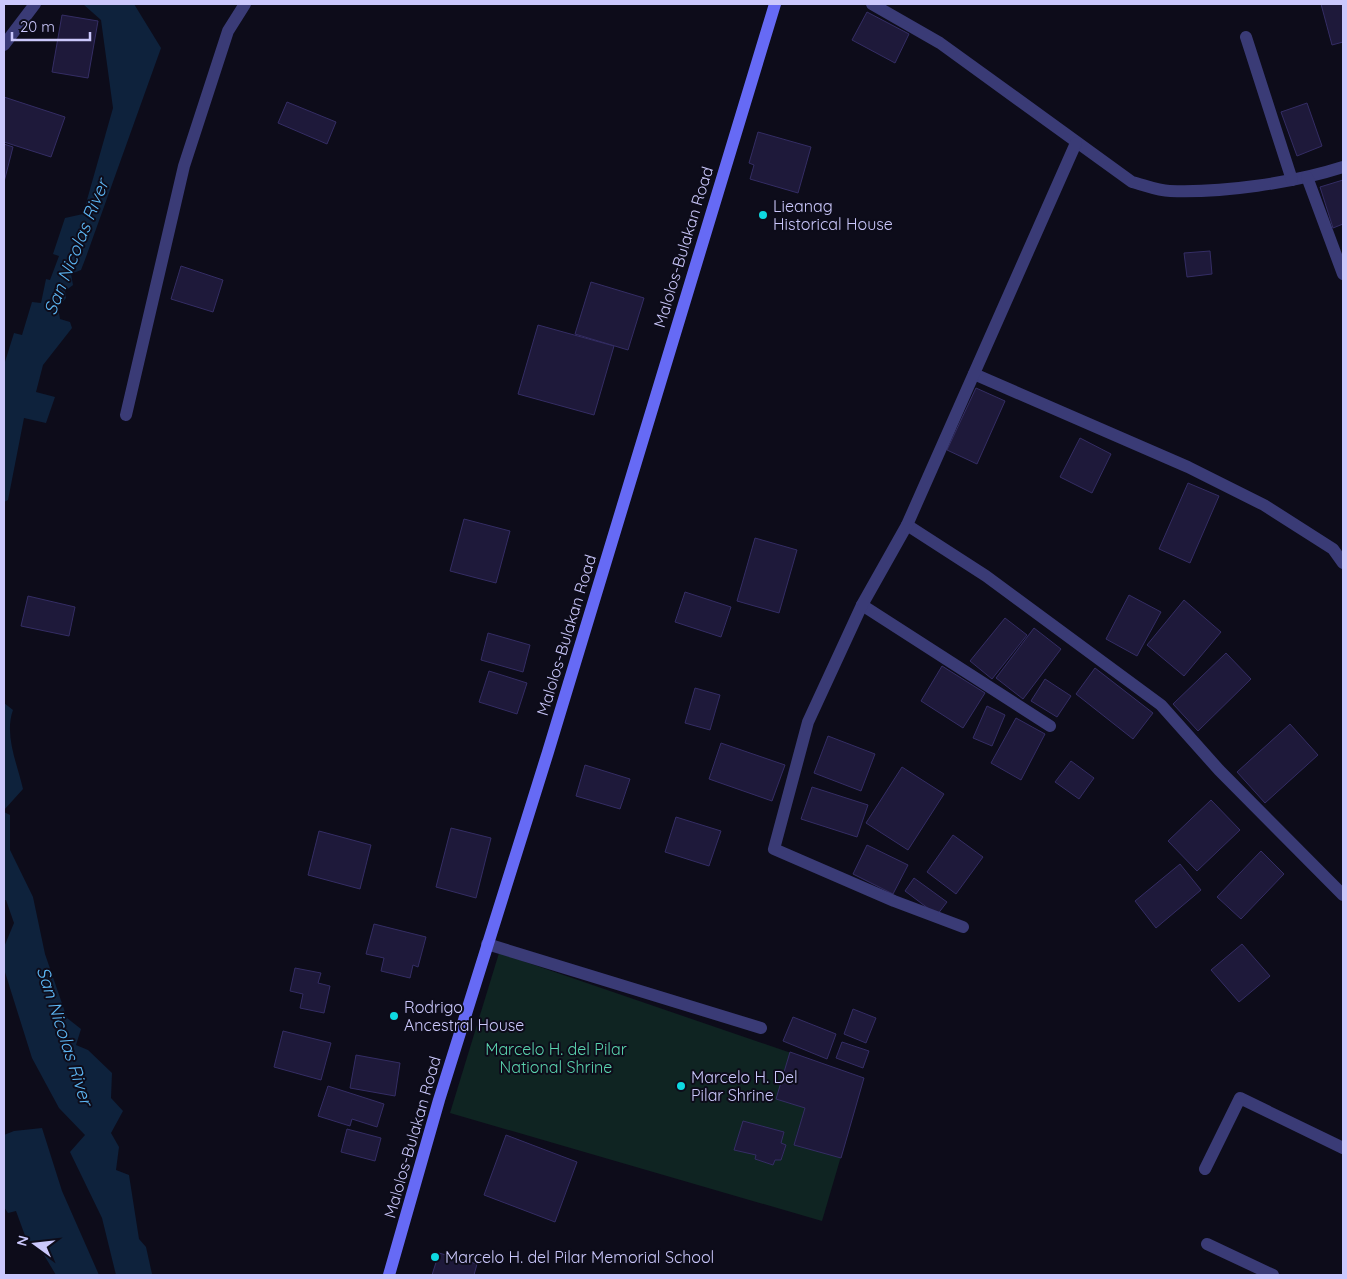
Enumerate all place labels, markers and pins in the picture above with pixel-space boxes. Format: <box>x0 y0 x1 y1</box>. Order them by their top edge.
place label: Lieanag Historical House <box>773 196 893 234</box>
marker: Lieanag Historical House <box>757 209 769 221</box>
place label: Rodrigo Ancestral House <box>404 997 524 1035</box>
marker: Rodrigo Ancestral House <box>388 1010 400 1022</box>
place label: Marcelo H. Del Pilar Shrine <box>691 1067 798 1105</box>
marker: Marcelo H. Del Pilar Shrine <box>675 1080 687 1092</box>
place label: Marcelo H. del Pilar Memorial School <box>445 1247 714 1267</box>
marker: Marcelo H. del Pilar Memorial School <box>429 1251 441 1263</box>

